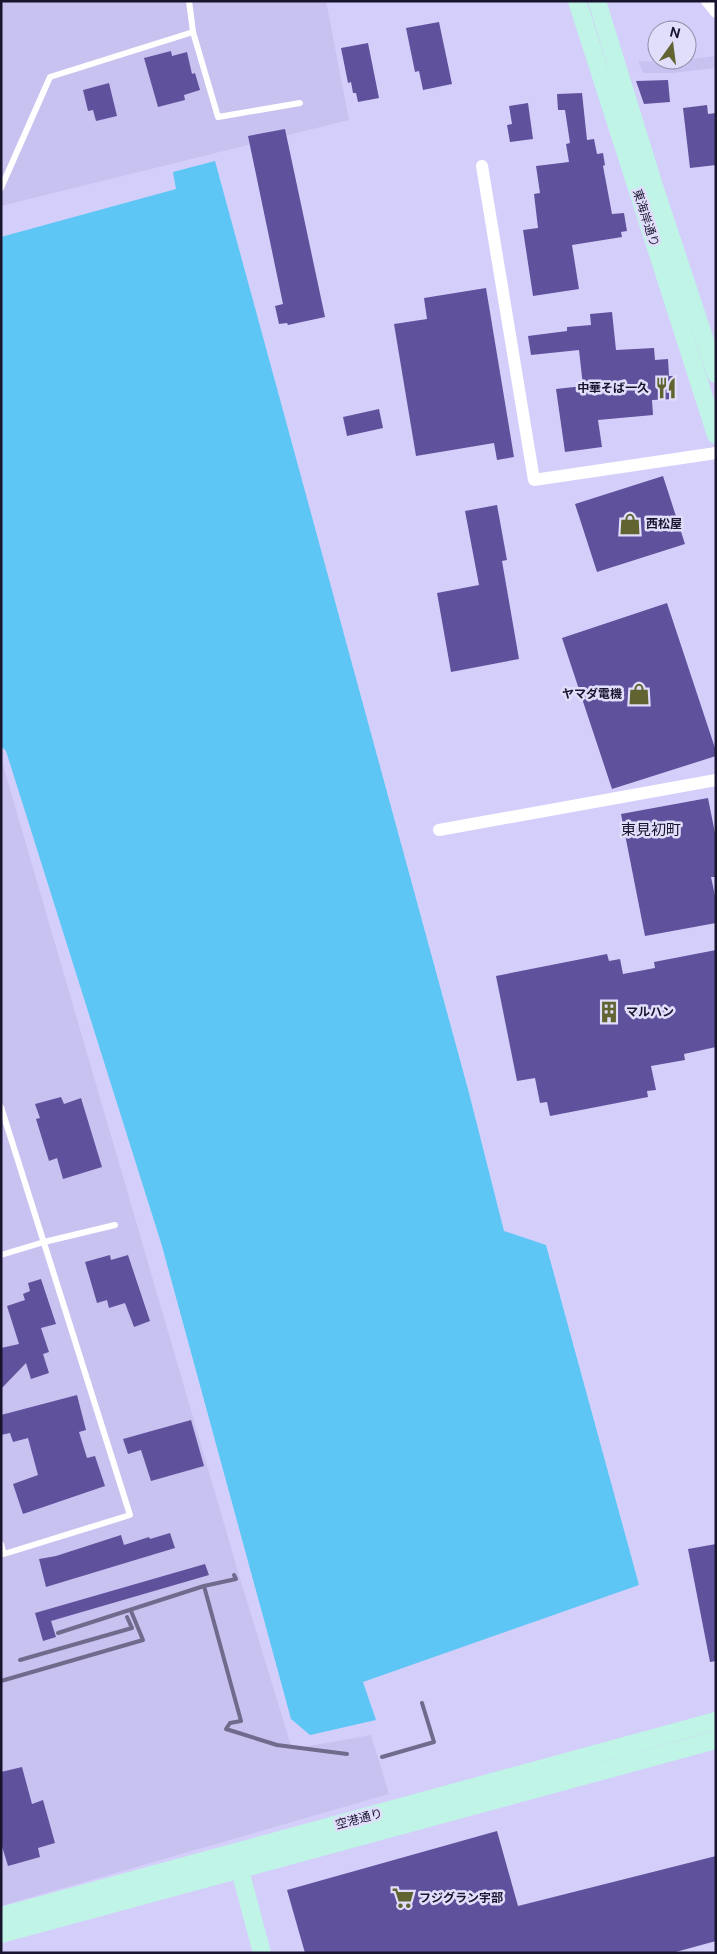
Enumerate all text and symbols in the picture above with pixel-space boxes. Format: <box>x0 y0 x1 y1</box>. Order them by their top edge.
north arrow <box>647 20 697 70</box>
text: N <box>668 22 682 42</box>
street label: 東海岸通り <box>629 187 663 249</box>
restaurant icon: 中華そば一久 <box>653 375 679 401</box>
place label: 中華そば一久 <box>577 380 649 396</box>
shop icon: 西松屋 <box>617 511 643 537</box>
place label: 西松屋 <box>646 516 682 532</box>
shop icon: ヤマダ電機 <box>626 681 652 707</box>
place label: ヤマダ電機 <box>562 686 622 702</box>
district label: 東見初町 <box>621 820 681 840</box>
building icon: マルハン <box>596 999 622 1025</box>
place label: マルハン <box>626 1004 674 1020</box>
street label: 空港通り <box>334 1805 384 1833</box>
supermarket icon: フジグラン宇部 <box>390 1885 416 1911</box>
place label: フジグラン宇部 <box>419 1890 503 1906</box>

